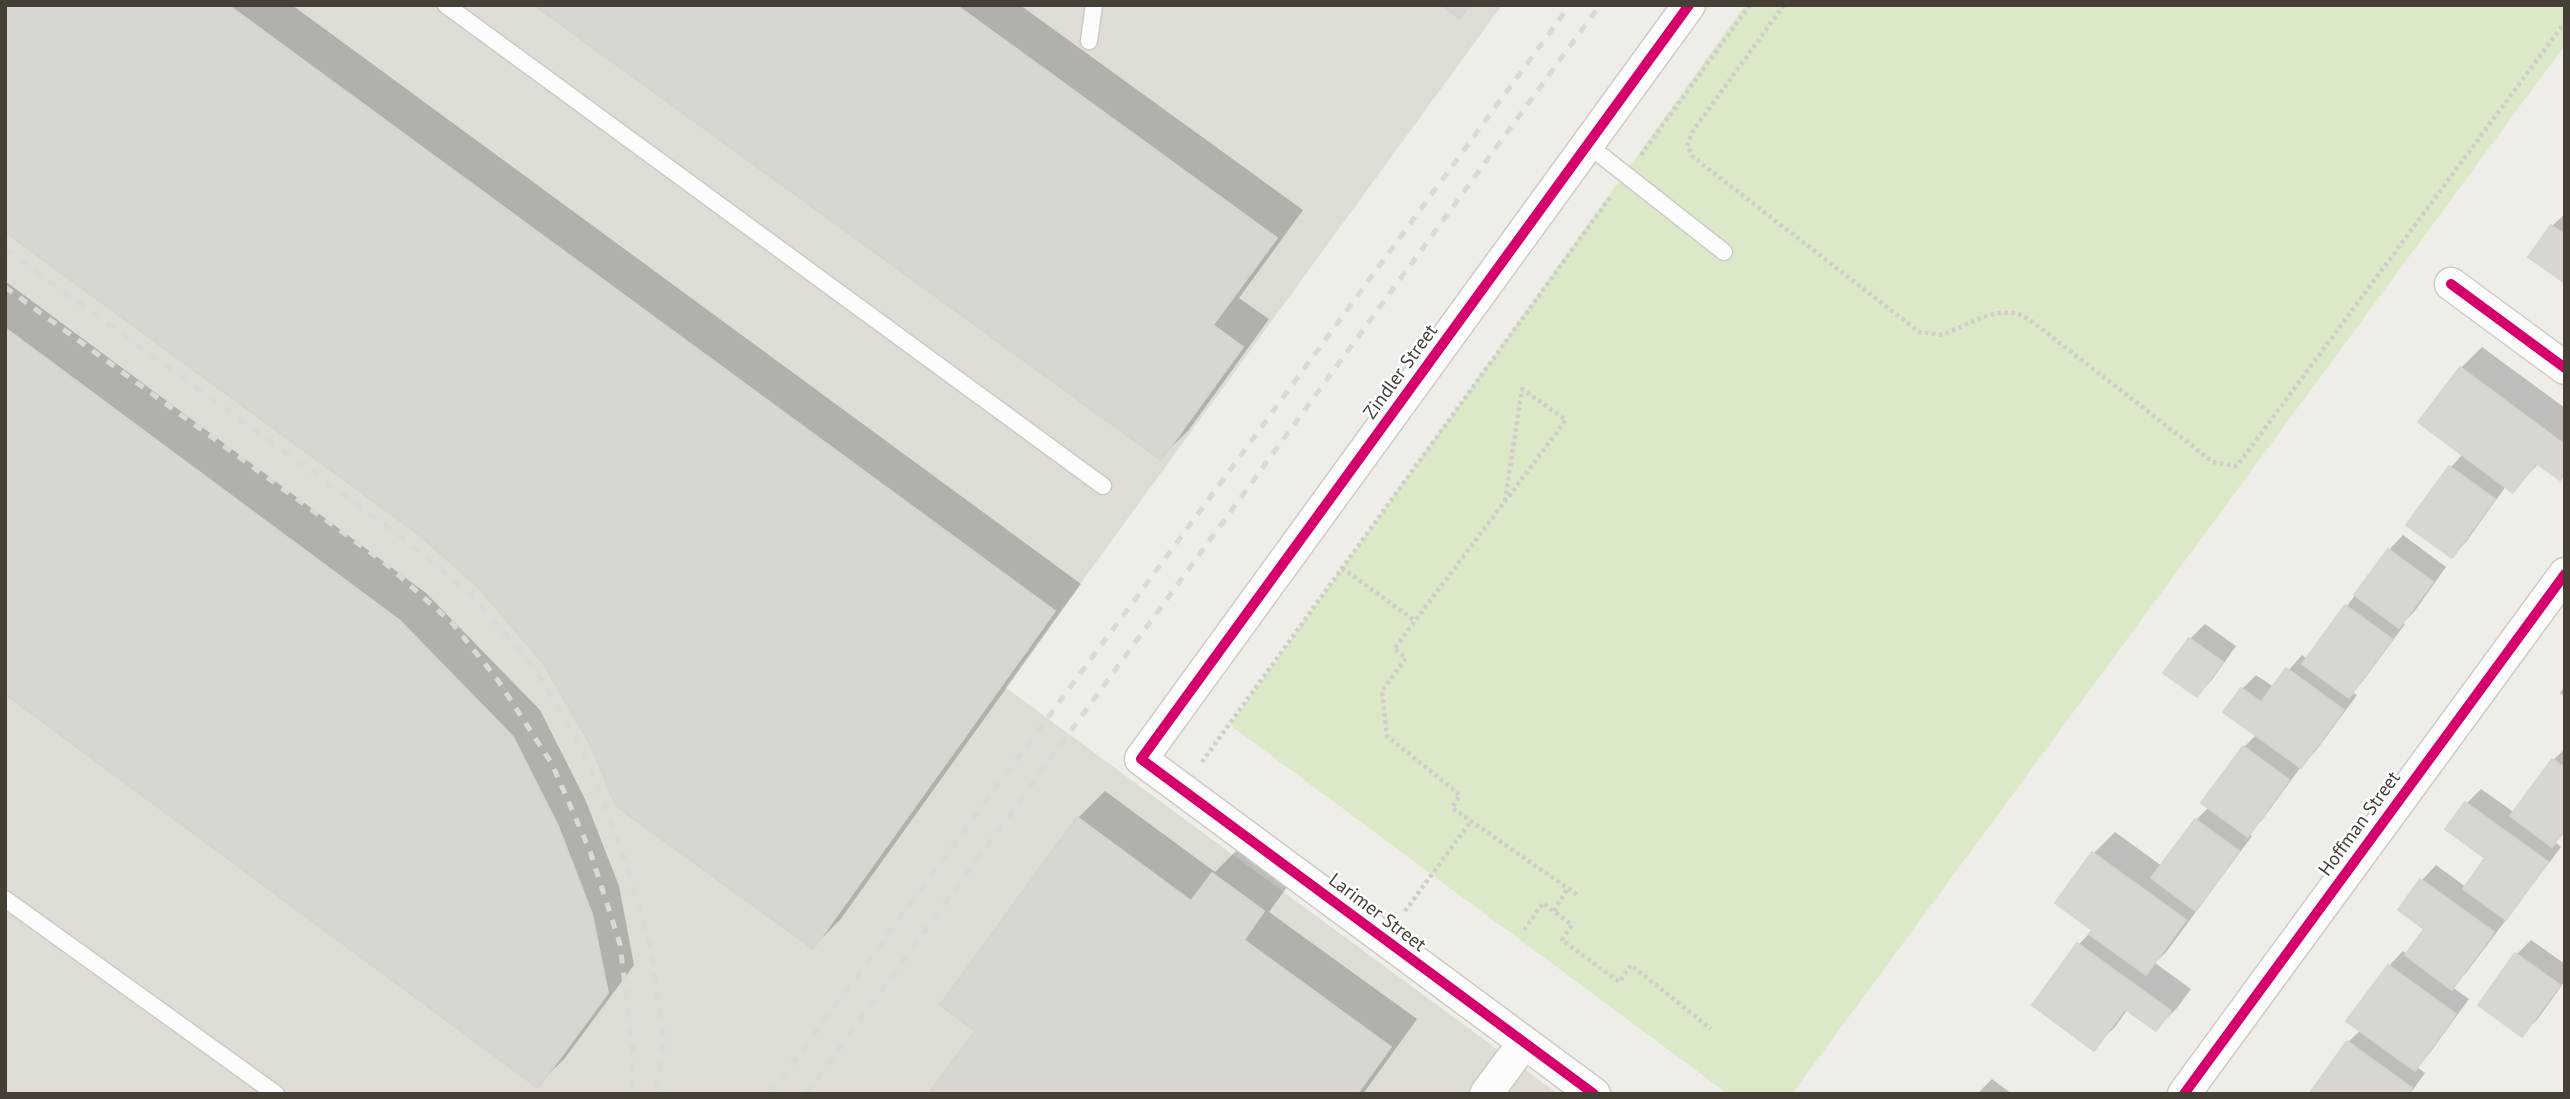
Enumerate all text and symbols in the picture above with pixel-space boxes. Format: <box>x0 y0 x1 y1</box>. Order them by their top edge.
street label: Zindler Street <box>1359 320 1443 424</box>
street label: Hoffman Street <box>2314 767 2406 881</box>
street label: Larimer Street <box>1324 869 1430 957</box>

